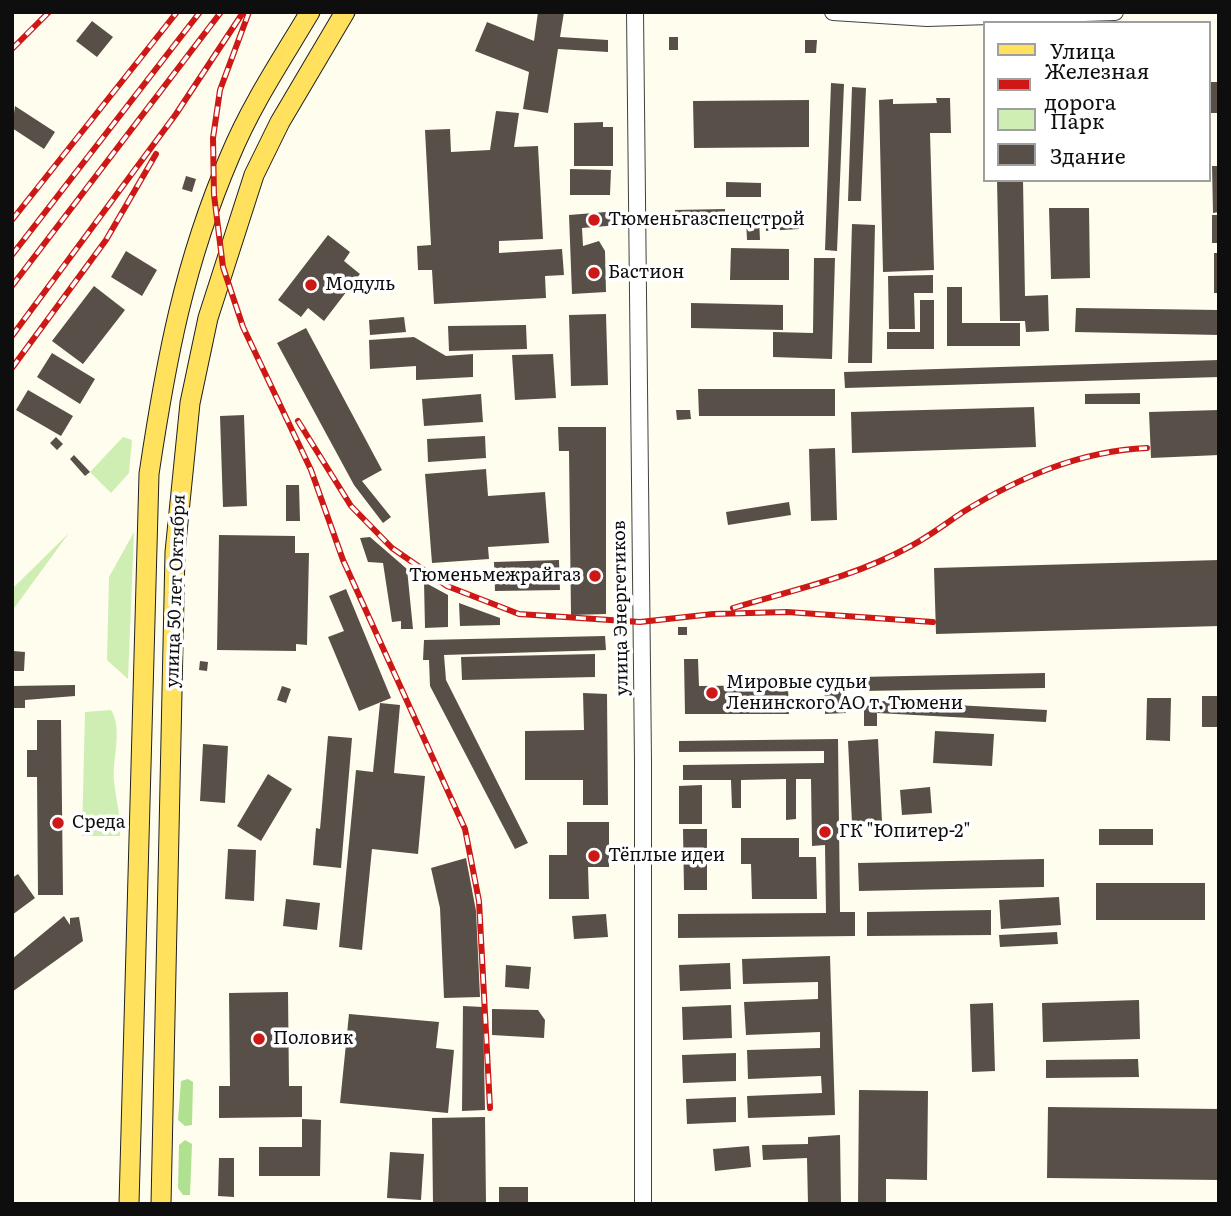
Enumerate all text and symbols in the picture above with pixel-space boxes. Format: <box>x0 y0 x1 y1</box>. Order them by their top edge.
legend <box>982 21 1210 182</box>
text: Улица <box>1050 34 1115 65</box>
text: Железная дорога <box>1045 54 1149 116</box>
text: Парк <box>1050 104 1104 135</box>
text: Здание <box>1050 139 1126 170</box>
place label: Тюменьгазспецстрой <box>608 209 805 231</box>
marker: Тюменьгазспецстрой <box>586 212 602 228</box>
place label: Бастион <box>608 262 684 284</box>
marker: Бастион <box>586 265 602 281</box>
place label: Модуль <box>325 274 395 296</box>
marker: Модуль <box>303 277 319 293</box>
street label: улица 50 лет Октября <box>162 494 190 688</box>
street label: улица Энергетиков <box>609 520 633 696</box>
place label: Тюменьмежрайгаз <box>409 565 581 587</box>
marker: Тюменьмежрайгаз <box>587 568 603 584</box>
place label: Мировые судьи Ленинского АО т. Тюмени <box>726 672 963 714</box>
marker: Мировые судьи Ленинского АО т. Тюмени <box>704 685 720 701</box>
place label: Среда <box>72 812 125 834</box>
marker: Среда <box>50 815 66 831</box>
place label: ГК "Юпитер-2" <box>839 821 970 843</box>
marker: ГК "Юпитер-2" <box>817 824 833 840</box>
place label: Тёплые идеи <box>608 845 725 867</box>
marker: Тёплые идеи <box>586 848 602 864</box>
place label: Половик <box>273 1028 353 1050</box>
marker: Половик <box>251 1031 267 1047</box>

